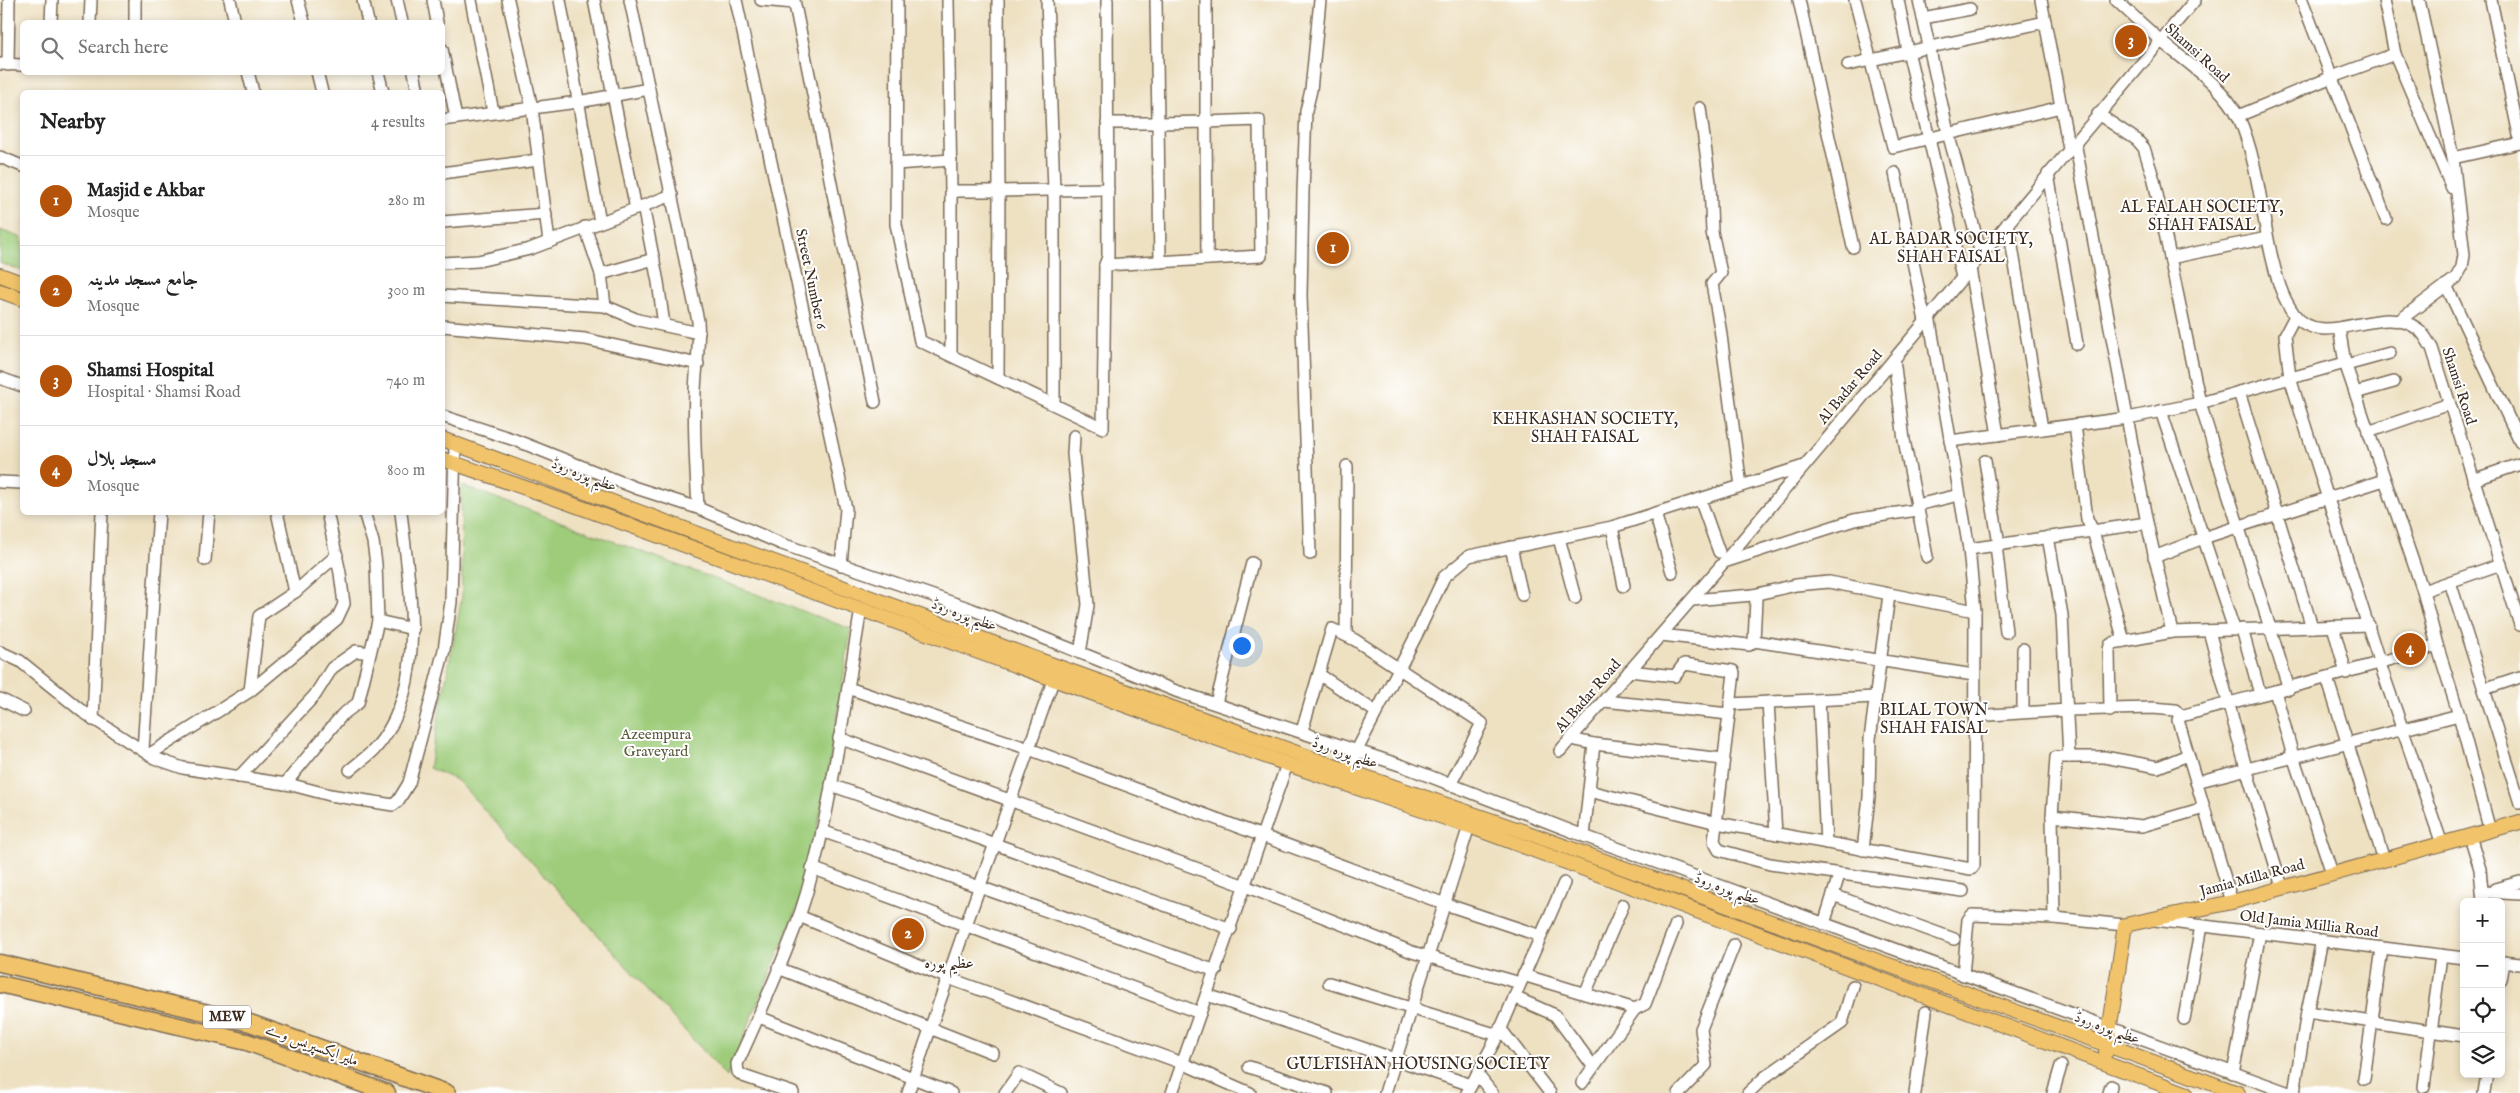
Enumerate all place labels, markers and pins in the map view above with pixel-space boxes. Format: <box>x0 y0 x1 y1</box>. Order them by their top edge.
pin: 3 <box>2115 22 2147 60</box>
pin: 1 <box>1317 229 1349 267</box>
pin: 4 <box>2394 630 2426 668</box>
pin: 2 <box>892 915 924 953</box>

